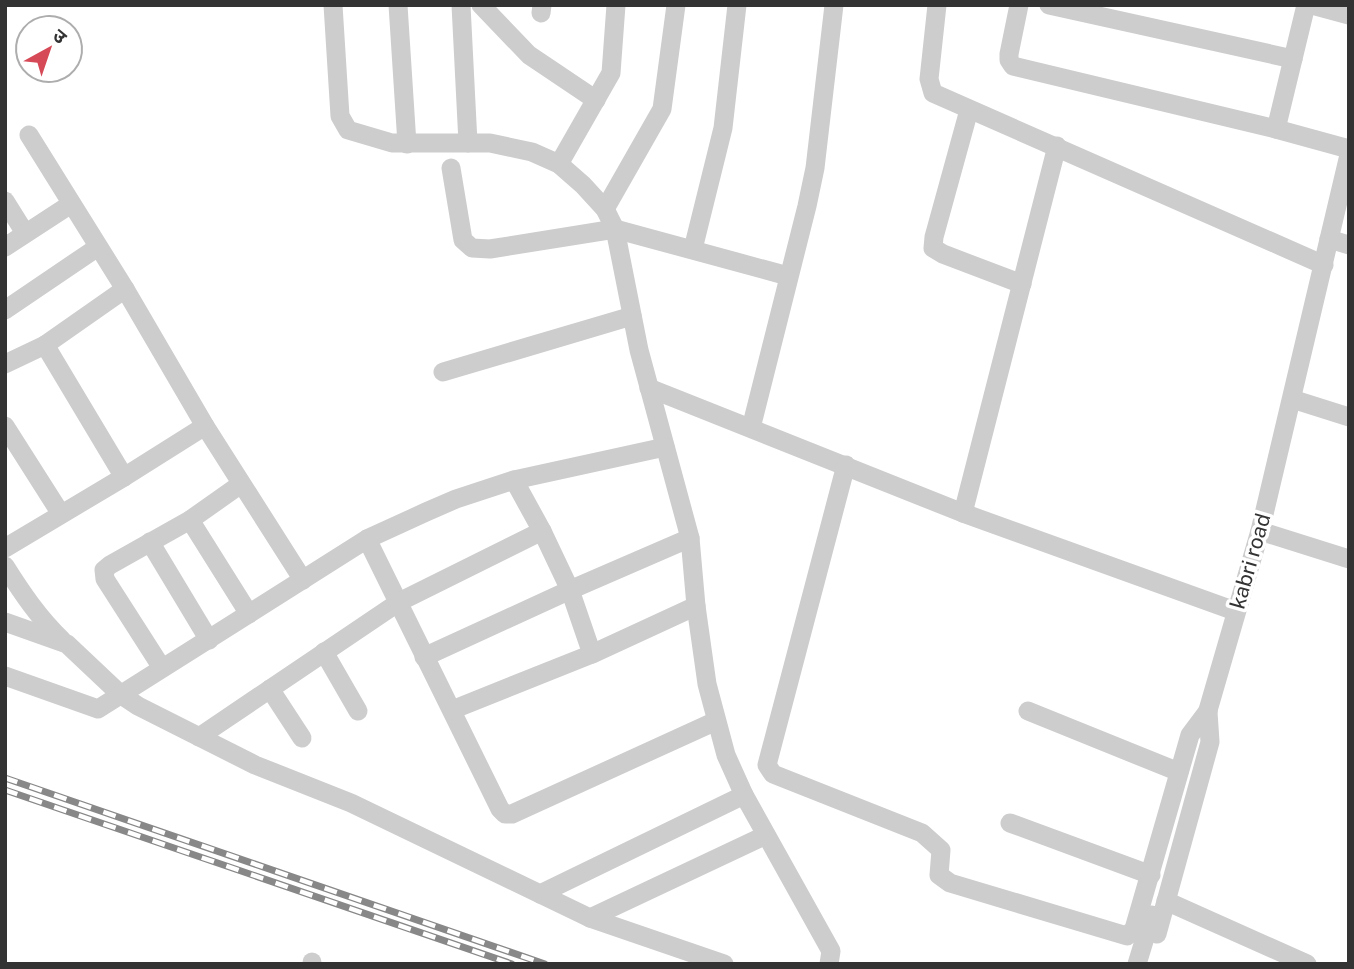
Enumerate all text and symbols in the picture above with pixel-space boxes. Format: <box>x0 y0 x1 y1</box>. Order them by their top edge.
north arrow <box>14 14 84 84</box>
text: उ <box>49 24 72 49</box>
street label: kabri road <box>1224 510 1276 612</box>

